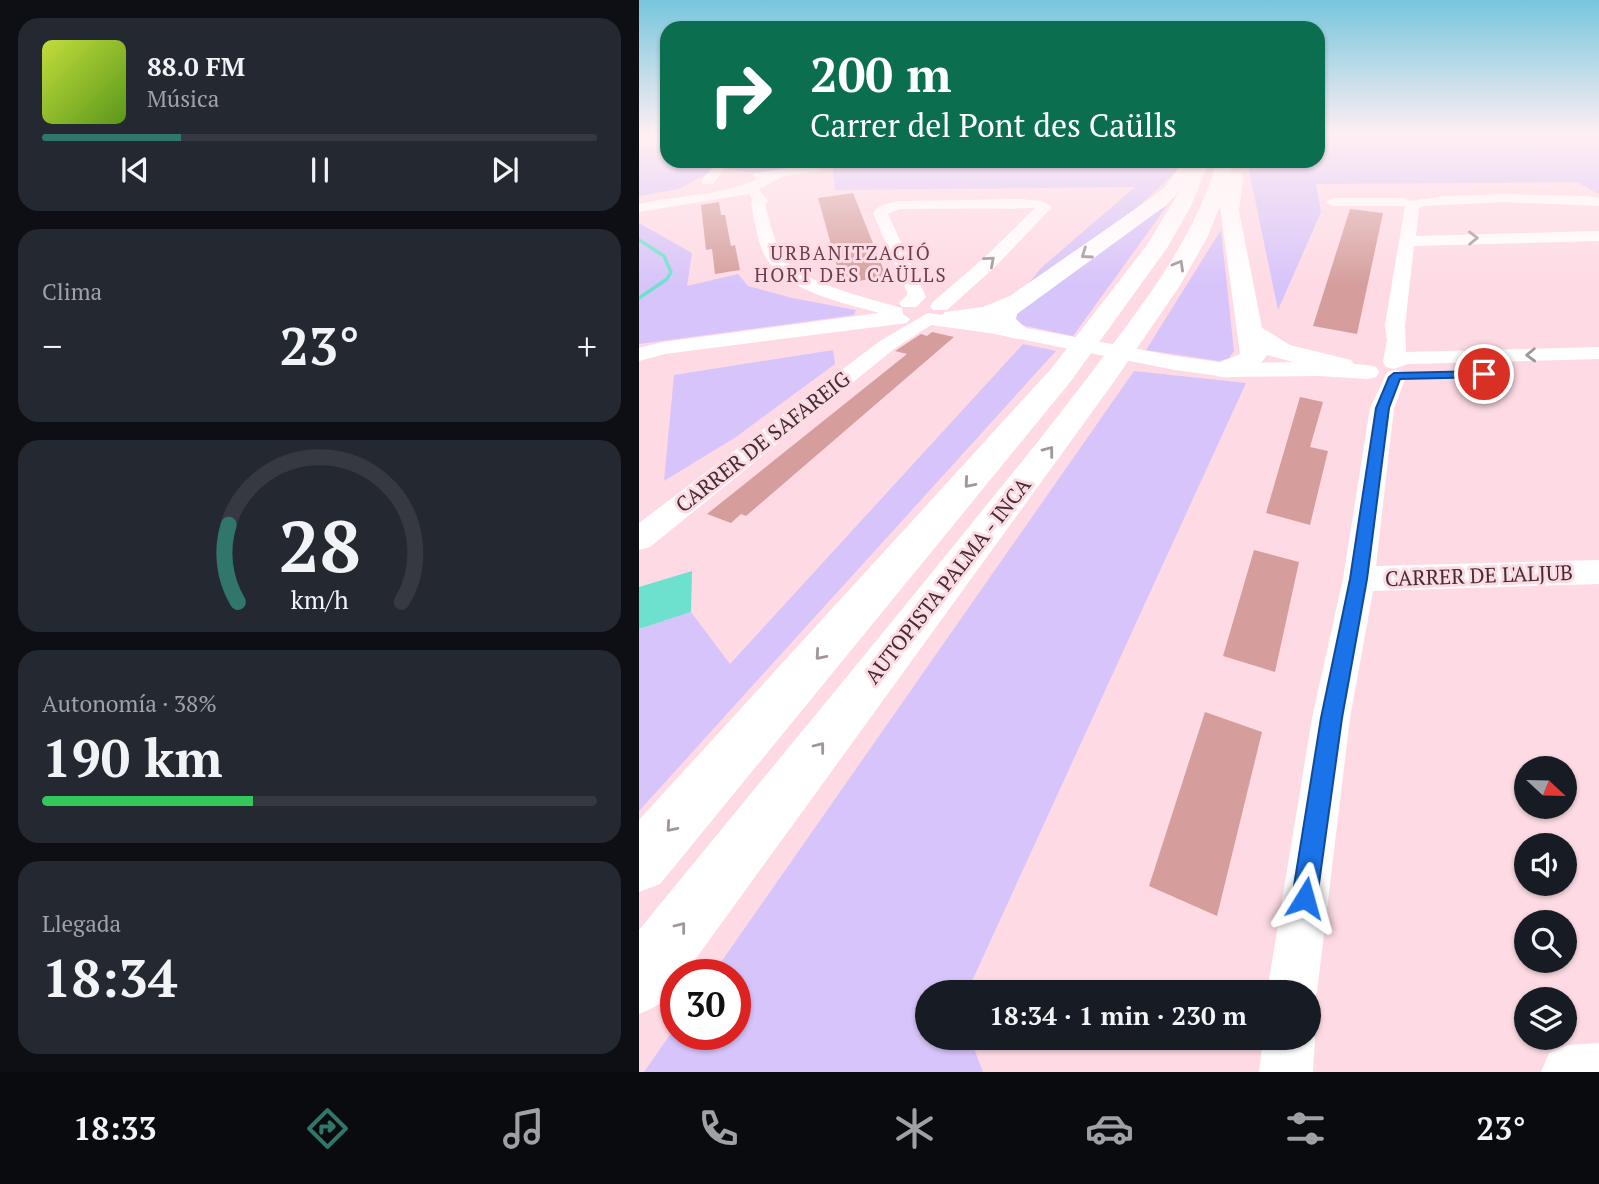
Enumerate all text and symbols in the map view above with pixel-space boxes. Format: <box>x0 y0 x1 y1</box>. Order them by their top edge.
text: 200 m <box>810 41 952 106</box>
text: 88.0 FM <box>147 49 245 83</box>
icon: right <box>695 49 786 140</box>
text: Música <box>147 83 219 114</box>
text: Carrer del Pont des Caülls <box>810 104 1177 146</box>
icon: previous <box>116 151 154 189</box>
icon: pause <box>301 151 339 189</box>
icon: next <box>486 151 524 189</box>
one-way arrow <box>1468 231 1479 246</box>
district label: URBANITZACIÓ HORT DES CAÜLLS <box>754 240 948 287</box>
one-way arrow <box>1081 246 1094 258</box>
one-way arrow <box>982 257 995 269</box>
one-way arrow <box>1171 259 1184 272</box>
text: Clima <box>42 276 102 307</box>
text: 23° <box>279 311 360 380</box>
text: − <box>42 321 62 371</box>
text: + <box>577 321 597 371</box>
pin <box>1454 344 1514 404</box>
one-way arrow <box>1525 347 1536 362</box>
icon: arrive <box>1465 355 1503 393</box>
street label: CARRER DE SAFAREIG <box>669 364 856 518</box>
one-way arrow <box>1040 446 1053 459</box>
street label: AUTOPISTA PALMA - INCA <box>858 471 1037 689</box>
one-way arrow <box>965 475 977 488</box>
text: 28 <box>278 496 361 593</box>
street label: CARRER DE L'ALJUB <box>1384 558 1573 592</box>
text: km/h <box>291 583 349 616</box>
one-way arrow <box>816 647 828 660</box>
text: Autonomía · 38% <box>42 688 217 719</box>
text: 190 km <box>42 723 223 792</box>
one-way arrow <box>812 743 825 755</box>
north arrow <box>1514 756 1577 819</box>
map controls <box>1514 756 1577 1050</box>
one-way arrow <box>667 818 679 831</box>
button: sound <box>1514 833 1577 896</box>
position arrow <box>1268 861 1342 935</box>
text: Llegada <box>42 908 121 939</box>
button: search <box>1514 910 1577 973</box>
one-way arrow <box>672 923 685 935</box>
text: 18:34 <box>42 943 177 1012</box>
speed limit sign: 30 <box>660 959 751 1050</box>
button: layers <box>1514 987 1577 1050</box>
text: 18:34 · 1 min · 230 m <box>989 998 1247 1032</box>
icon: directions <box>303 1104 352 1153</box>
icon: music <box>499 1104 548 1153</box>
icon: phone <box>694 1104 743 1153</box>
icon: climate <box>890 1104 939 1153</box>
icon: car <box>1085 1104 1134 1153</box>
icon: filters <box>1281 1104 1330 1153</box>
text: 18:33 <box>73 1107 157 1149</box>
text: 23° <box>1476 1107 1526 1149</box>

